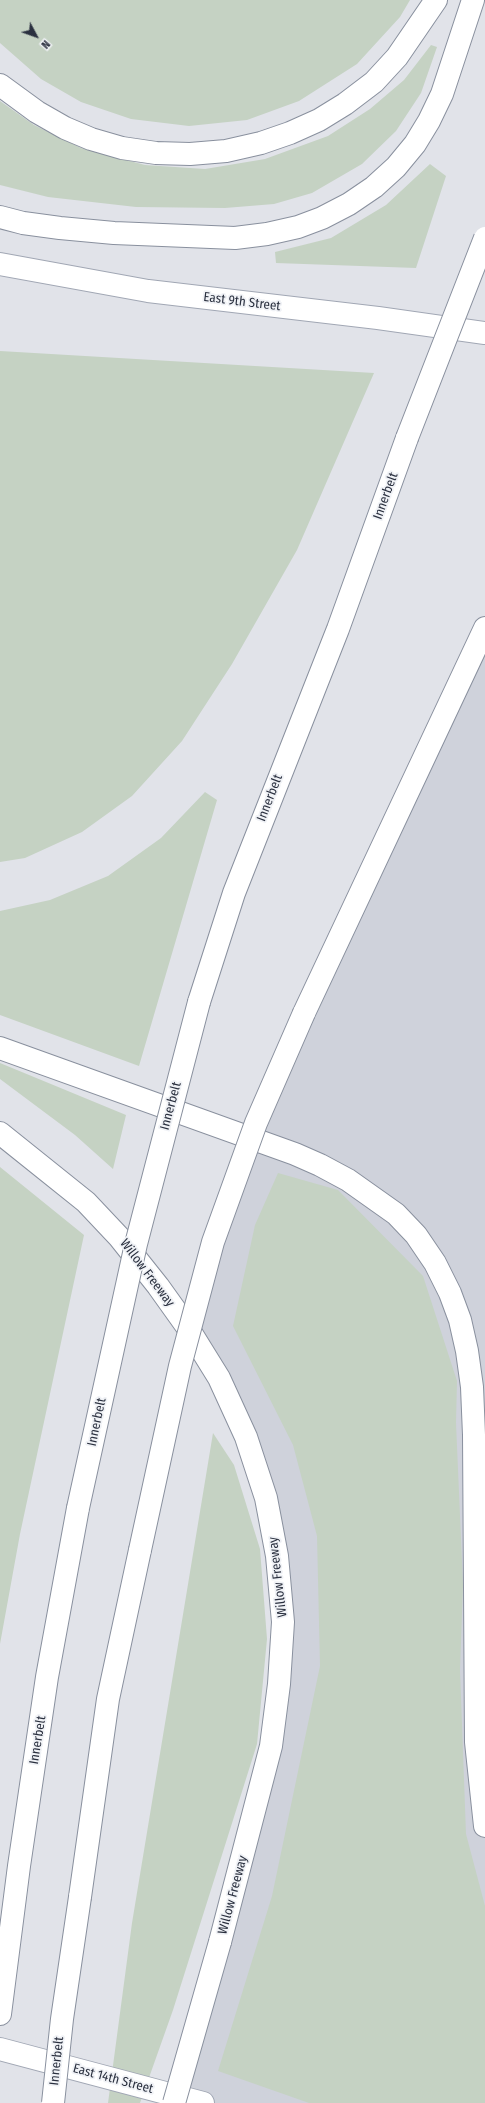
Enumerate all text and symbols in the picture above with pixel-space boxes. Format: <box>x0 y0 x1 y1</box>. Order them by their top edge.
north arrow <box>16 16 56 56</box>
text: N <box>38 37 53 51</box>
street label: East 9th Street <box>203 290 281 314</box>
street label: Innerbelt <box>370 470 402 522</box>
street label: Innerbelt <box>254 772 286 824</box>
street label: Innerbelt <box>157 1080 185 1132</box>
street label: Willow Freeway <box>116 1236 178 1310</box>
street label: Innerbelt <box>84 1396 110 1448</box>
street label: Willow Freeway <box>265 1536 291 1618</box>
street label: Innerbelt <box>26 1715 50 1765</box>
street label: Willow Freeway <box>215 1854 251 1936</box>
street label: Innerbelt <box>47 2036 67 2086</box>
street label: East 14th Street <box>71 2061 155 2097</box>

